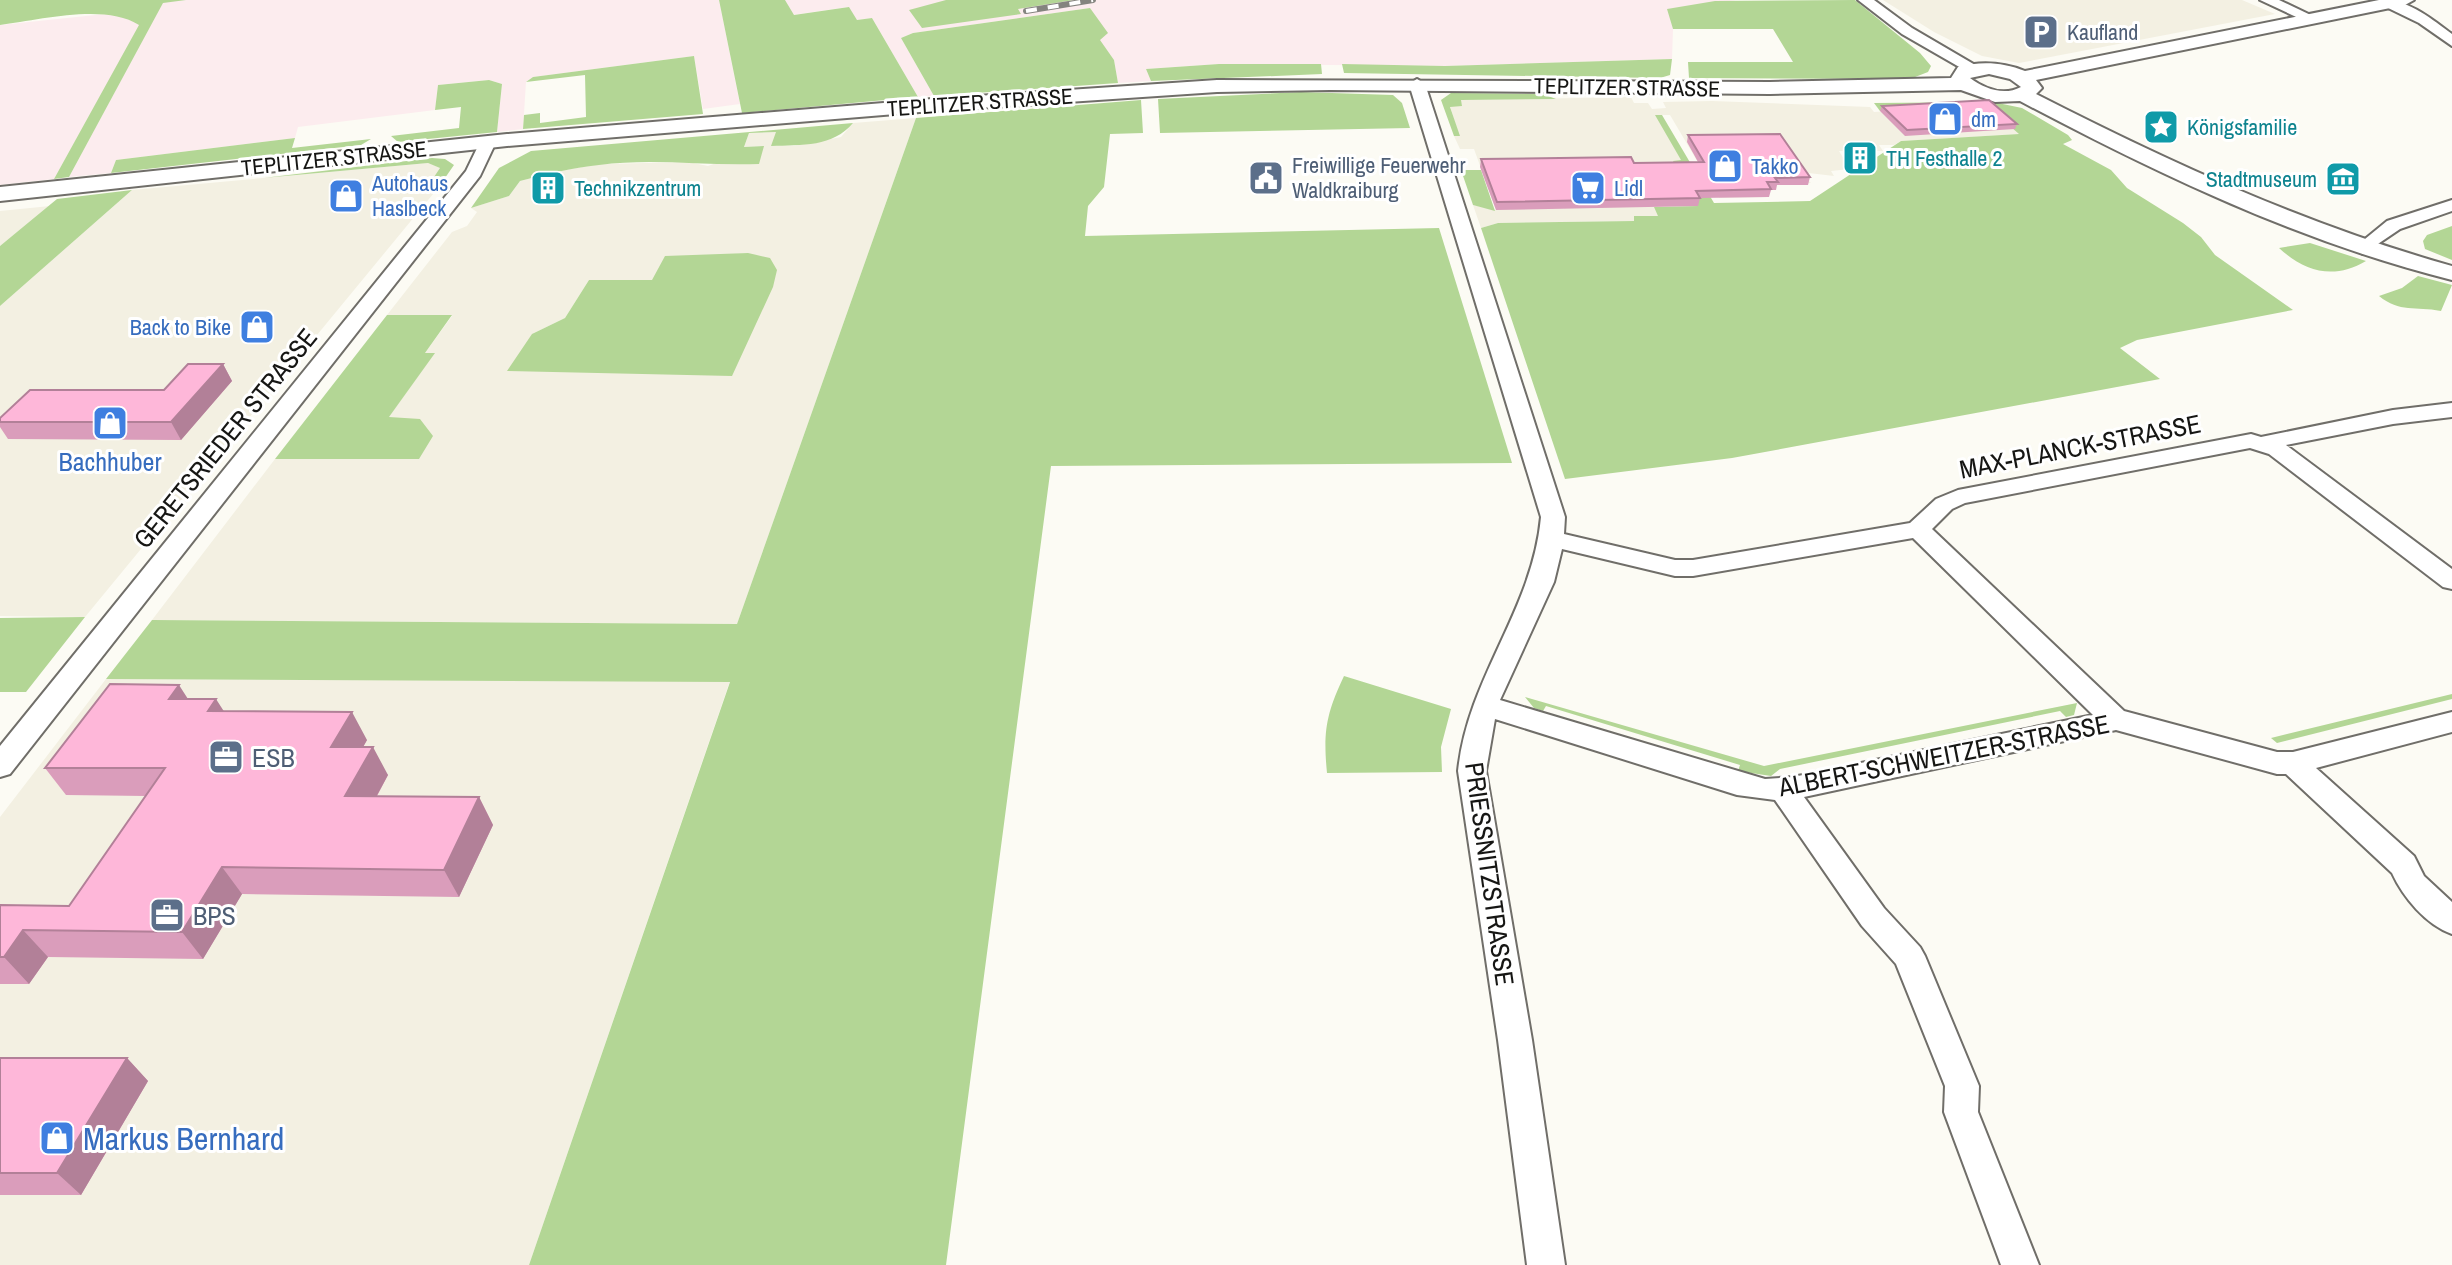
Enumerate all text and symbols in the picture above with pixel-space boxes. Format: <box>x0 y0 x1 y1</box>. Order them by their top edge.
parking icon: Kaufland <box>2022 13 2060 51</box>
place label: Kaufland <box>2067 17 2138 47</box>
street label: TEPLITZER STRASSE <box>1534 70 1720 104</box>
street label: TEPLITZER STRASSE <box>886 81 1074 123</box>
shop icon: dm <box>1926 100 1964 138</box>
place label: dm <box>1971 104 1996 134</box>
place icon: Königsfamilie <box>2142 108 2180 146</box>
place label: Königsfamilie <box>2187 112 2297 142</box>
street label: TEPLITZER STRASSE <box>240 133 428 183</box>
building icon: TH Festhalle 2 <box>1841 139 1879 177</box>
place label: TH Festhalle 2 <box>1886 143 2002 173</box>
shop icon: Takko <box>1706 147 1744 185</box>
place label: Freiwillige Feuerwehr Waldkraiburg <box>1292 150 1466 205</box>
place label: Takko <box>1751 151 1798 181</box>
public building icon: Freiwillige Feuerwehr Waldkraiburg <box>1247 159 1285 197</box>
museum icon: Stadtmuseum <box>2324 160 2362 198</box>
place label: Stadtmuseum <box>2206 164 2317 194</box>
place label: Autohaus Haslbeck <box>371 168 448 223</box>
building icon: Technikzentrum <box>529 169 567 207</box>
supermarket icon: Lidl <box>1569 169 1607 207</box>
place label: Technikzentrum <box>574 173 701 203</box>
place label: Lidl <box>1614 173 1643 203</box>
shop icon: Autohaus Haslbeck <box>327 177 365 215</box>
shop icon: Back to Bike <box>238 308 276 346</box>
place label: Back to Bike <box>130 312 231 342</box>
street label: GERETSRIEDER STRASSE <box>125 321 325 555</box>
shop icon: Bachhuber <box>91 404 129 442</box>
street label: MAX-PLANCK-STRASSE <box>1956 405 2204 487</box>
place label: Bachhuber <box>58 444 162 479</box>
street label: ALBERT-SCHWEITZER-STRASSE <box>1775 706 2112 804</box>
office icon: ESB <box>207 738 245 776</box>
place label: ESB <box>252 740 295 775</box>
street label: PRIESSNITZSTRASSE <box>1457 760 1523 988</box>
office icon: BPS <box>148 896 186 934</box>
place label: BPS <box>193 898 236 933</box>
place label: Markus Bernhard <box>83 1117 284 1160</box>
shop icon: Markus Bernhard <box>38 1119 76 1157</box>

